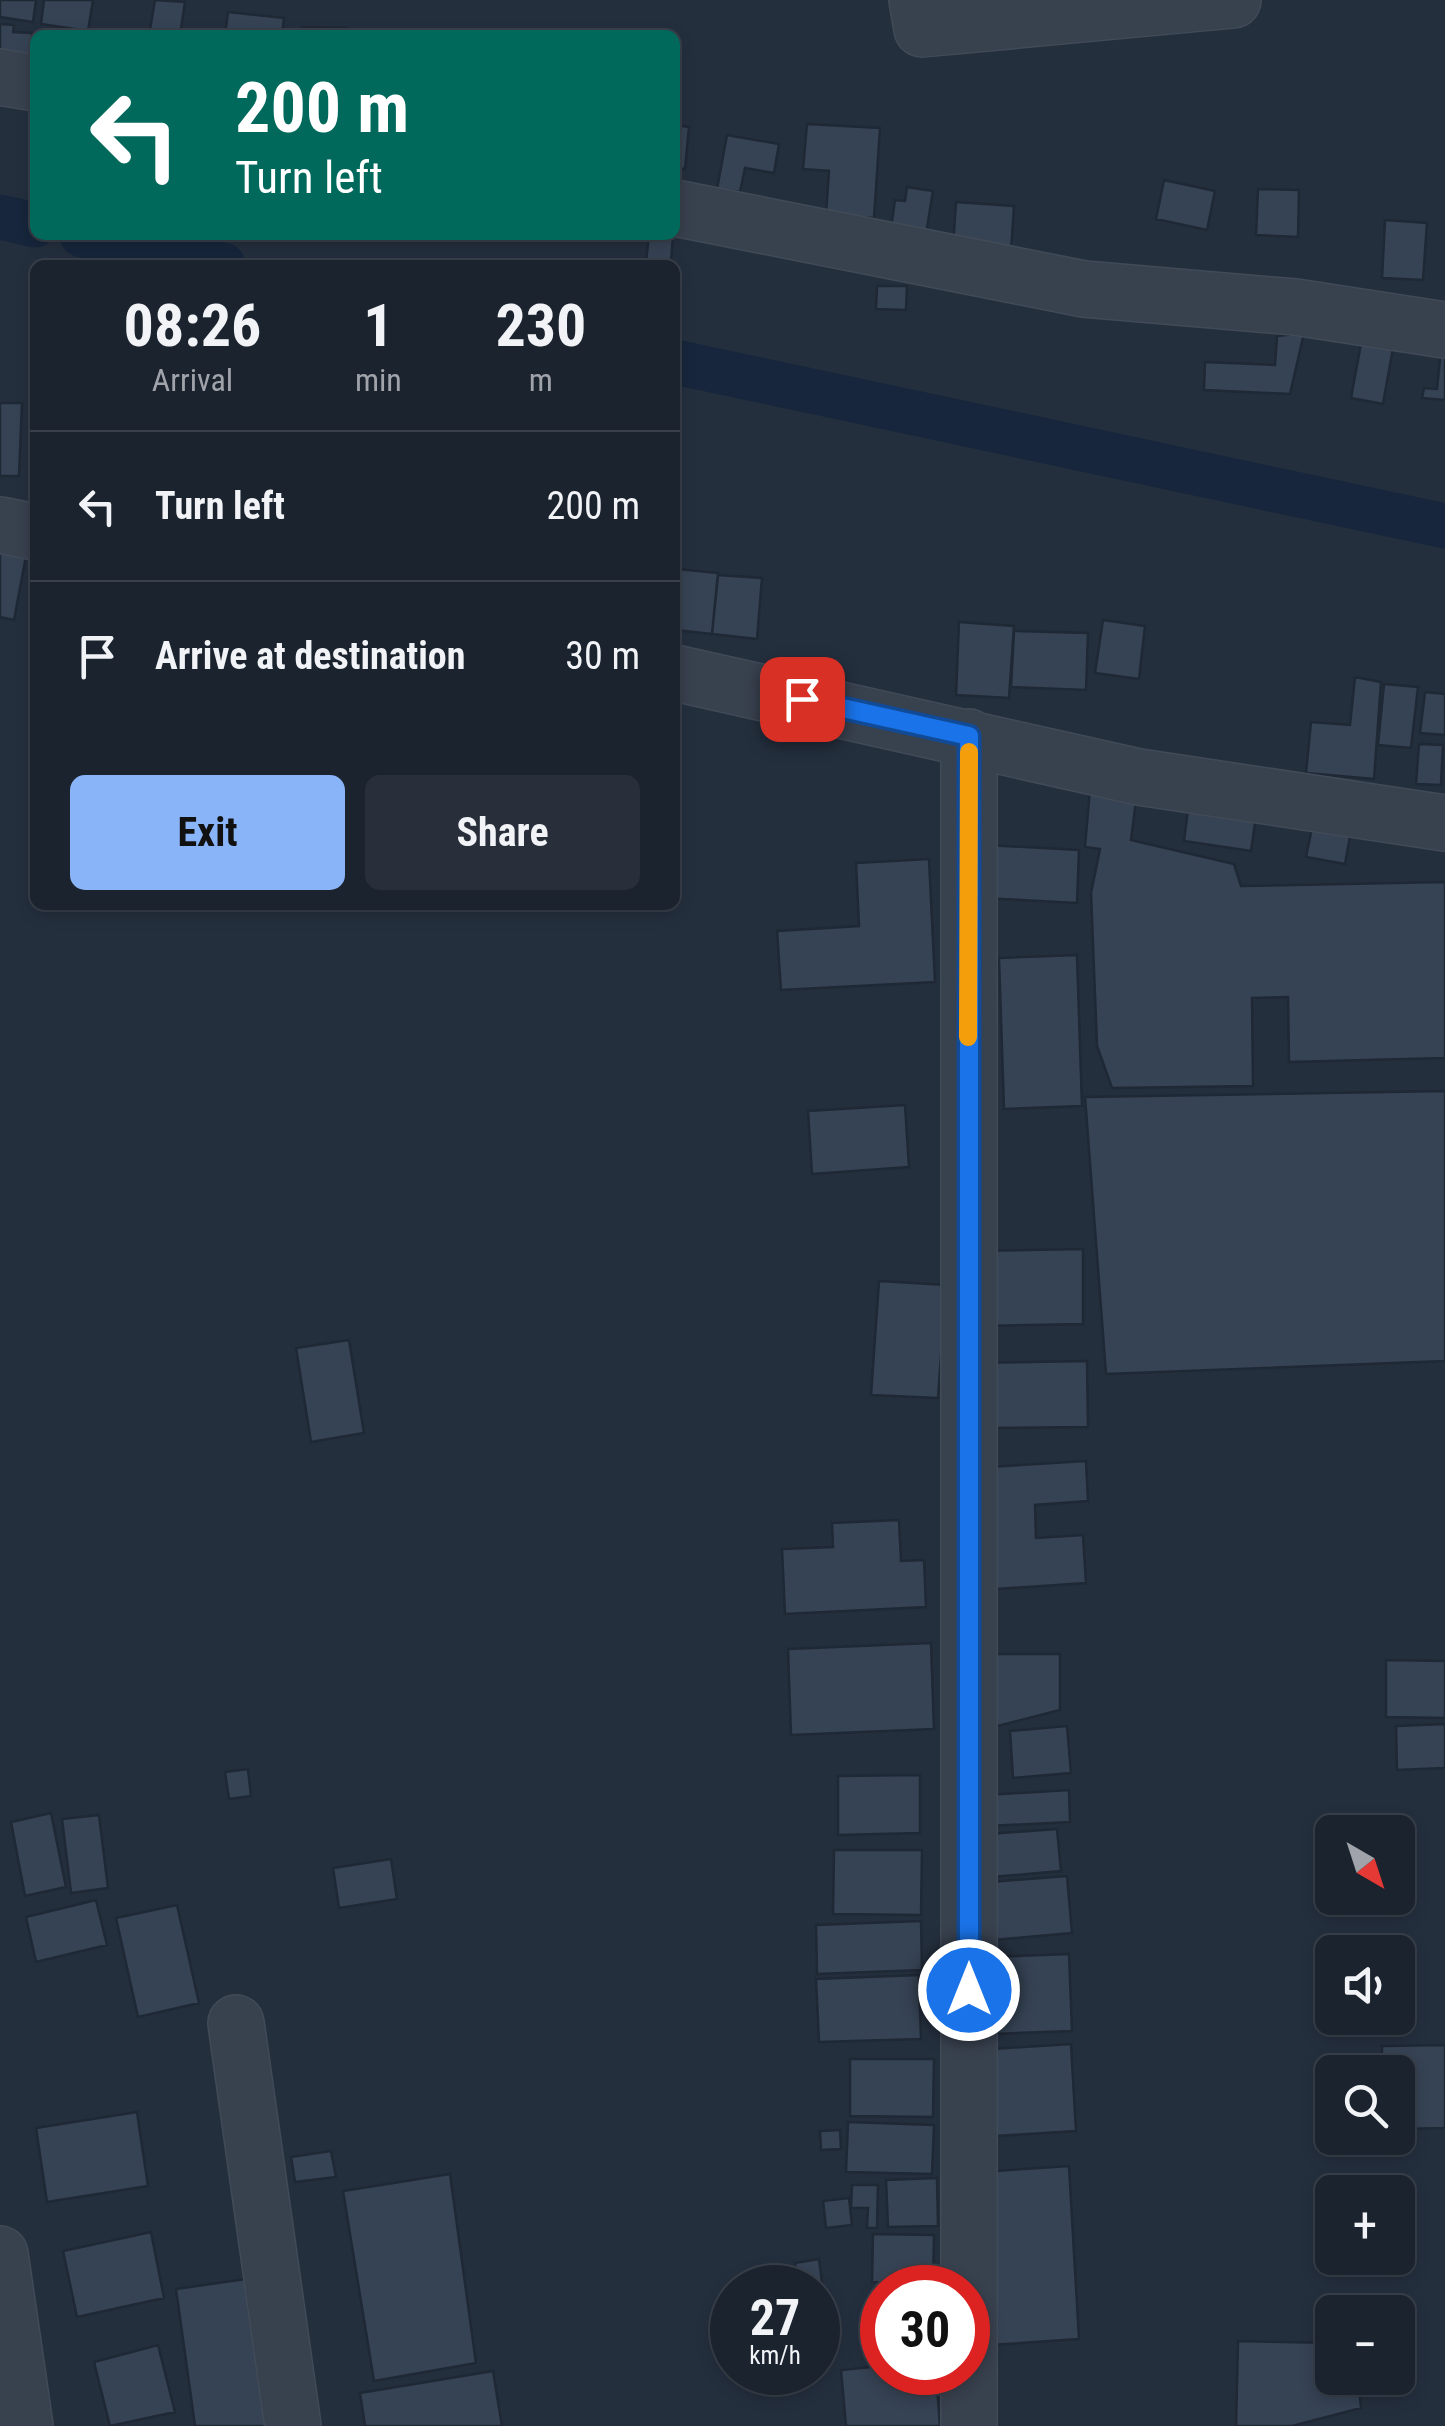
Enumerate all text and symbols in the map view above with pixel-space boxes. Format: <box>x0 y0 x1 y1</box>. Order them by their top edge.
text: 200 m <box>235 67 409 149</box>
icon: left <box>70 70 200 200</box>
text: Turn left <box>235 151 383 204</box>
text: 08:26 <box>124 290 261 361</box>
text: 1 <box>363 290 394 361</box>
text: 230 <box>495 290 586 361</box>
text: Arrival <box>152 361 233 399</box>
text: min <box>355 361 402 399</box>
text: m <box>529 361 553 399</box>
icon: left <box>70 479 125 534</box>
text: Turn left <box>155 484 285 528</box>
text: 200 m <box>546 484 640 528</box>
icon: arrive <box>70 629 125 684</box>
text: Arrive at destination <box>155 634 465 678</box>
text: 30 m <box>565 634 640 678</box>
pin <box>760 657 845 742</box>
icon: arrive <box>775 672 830 727</box>
button: Exit <box>70 775 345 890</box>
button: Share <box>365 775 640 890</box>
north arrow <box>1315 1815 1415 1915</box>
map controls <box>1315 1815 1415 2395</box>
button: sound <box>1315 1935 1415 2035</box>
position arrow <box>917 1938 1021 2042</box>
button: search <box>1315 2055 1415 2155</box>
button: + <box>1315 2175 1415 2275</box>
speed limit sign: 30 <box>860 2265 990 2395</box>
text: 27 <box>750 2289 800 2347</box>
button: − <box>1315 2295 1415 2395</box>
text: km/h <box>749 2341 801 2370</box>

